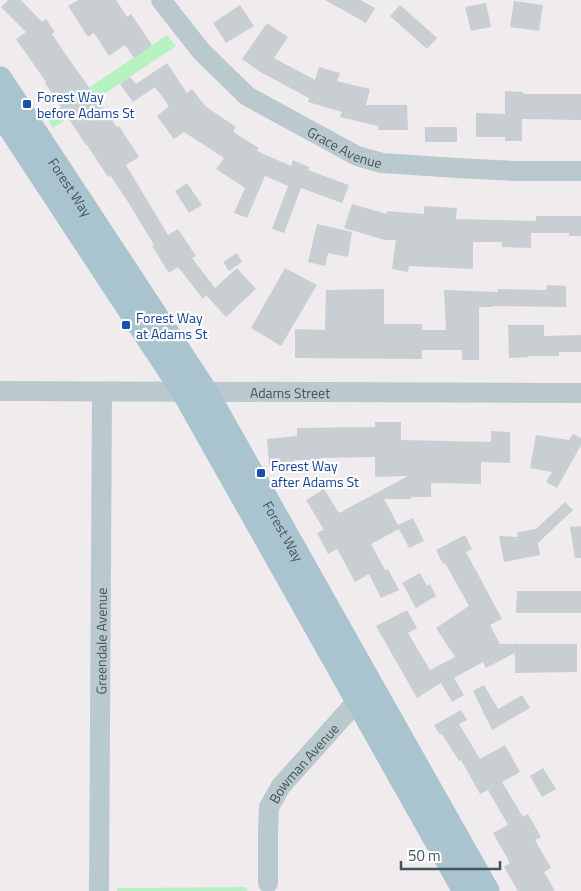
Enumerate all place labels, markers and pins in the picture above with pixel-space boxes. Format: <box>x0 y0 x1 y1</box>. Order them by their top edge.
place label: Forest Way before Adams St <box>37 86 135 123</box>
marker: Forest Way before Adams St <box>21 98 33 110</box>
place label: Forest Way at Adams St <box>136 307 207 344</box>
marker: Forest Way at Adams St <box>120 319 132 331</box>
place label: Forest Way after Adams St <box>271 455 359 492</box>
marker: Forest Way after Adams St <box>255 467 267 479</box>

